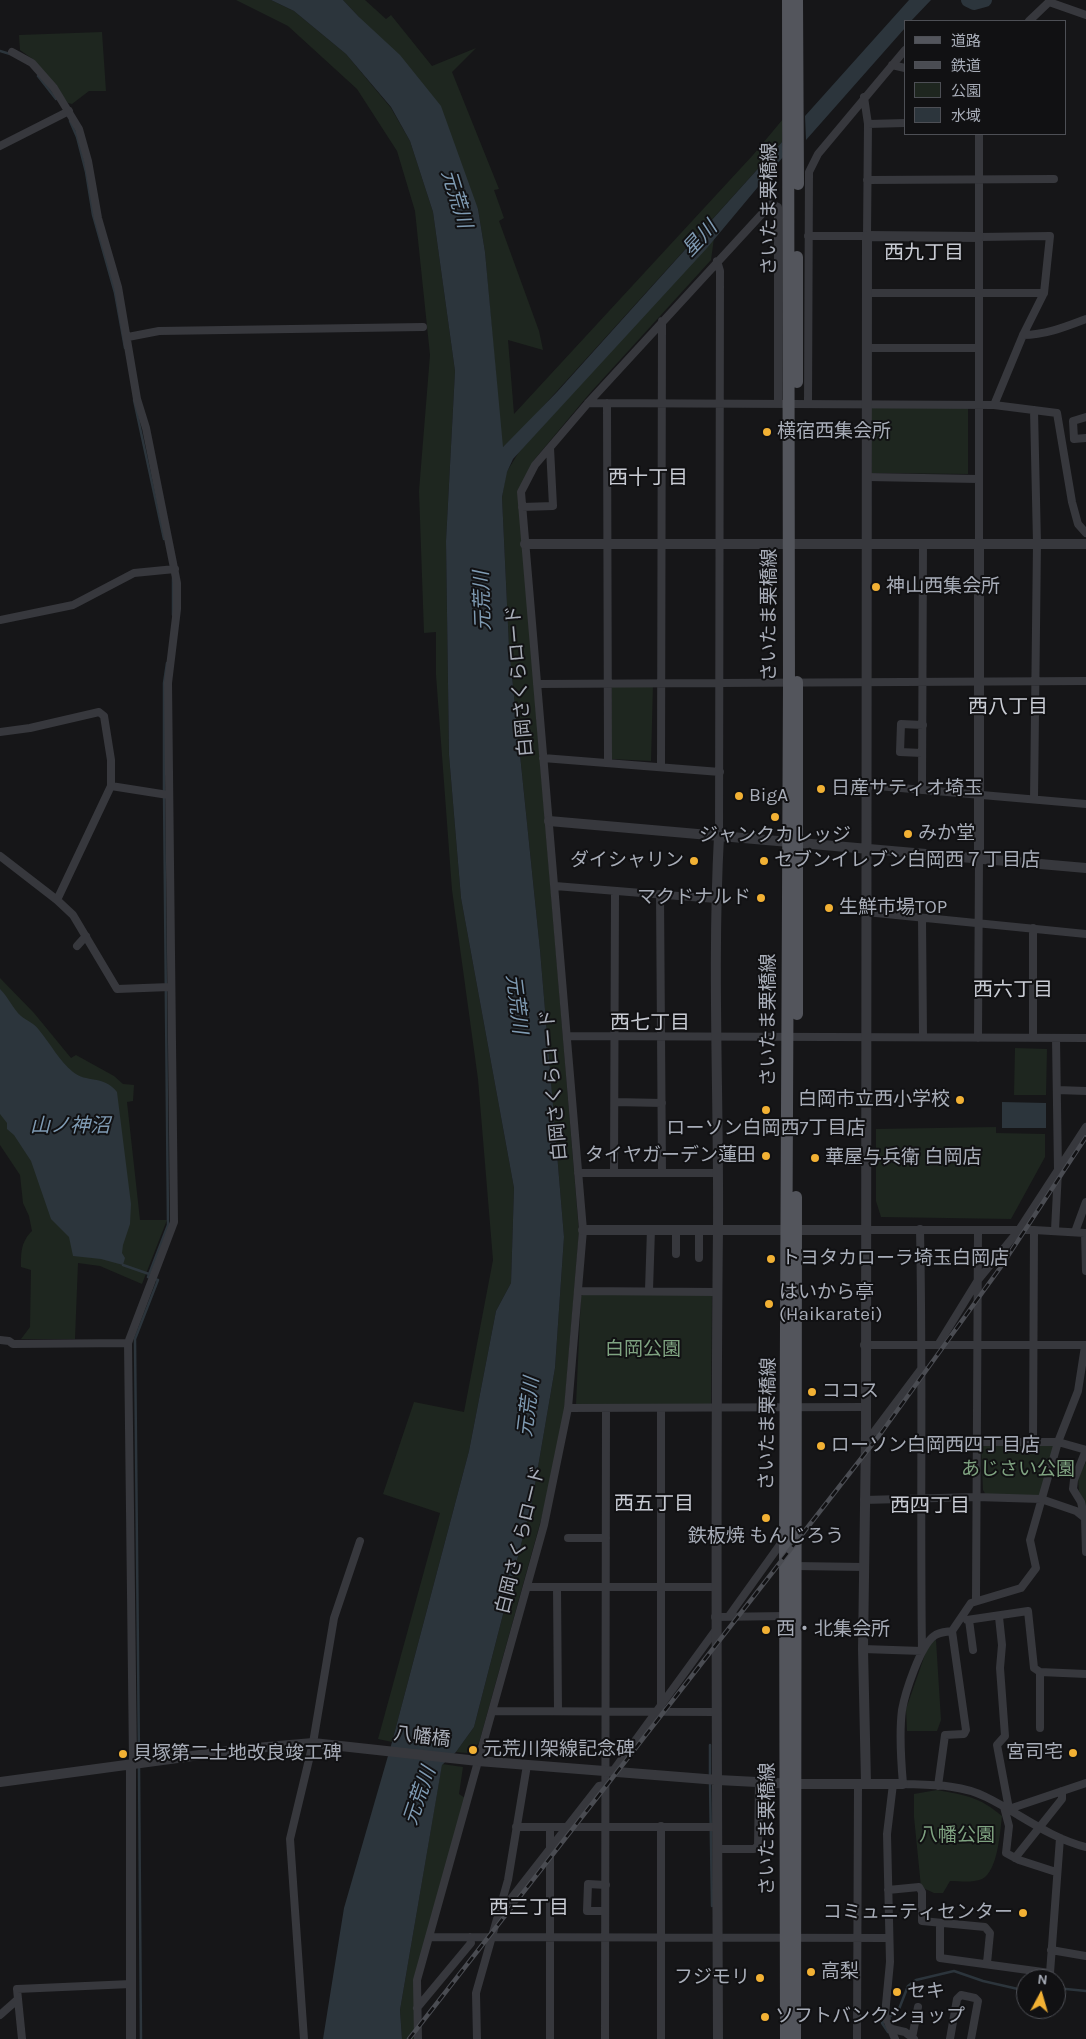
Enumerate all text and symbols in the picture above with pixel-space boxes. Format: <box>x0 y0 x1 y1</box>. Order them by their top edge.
legend <box>904 20 1066 135</box>
text: 道路 <box>951 32 981 50</box>
text: 鉄道 <box>951 57 981 75</box>
text: 公園 <box>951 82 981 100</box>
text: 水域 <box>951 107 981 125</box>
street label: さいたま栗橋線 <box>759 143 781 275</box>
water label: 元荒川 <box>436 167 476 231</box>
water label: 星川 <box>678 216 722 262</box>
district label: 西九丁目 <box>884 241 964 265</box>
place label: 横宿西集会所 <box>777 421 891 443</box>
marker: 横宿西集会所 <box>761 426 773 438</box>
district label: 西十丁目 <box>608 466 688 490</box>
street label: さいたま栗橋線 <box>759 549 781 681</box>
water label: 元荒川 <box>470 571 496 631</box>
place label: 神山西集会所 <box>886 576 1000 598</box>
marker: 神山西集会所 <box>870 581 882 593</box>
street label: 白岡さくらロード <box>502 604 538 758</box>
district label: 西八丁目 <box>968 695 1048 719</box>
place label: 日産サティオ埼玉 <box>831 778 983 800</box>
marker: 日産サティオ埼玉 <box>815 783 827 795</box>
place label: BigA <box>749 785 788 807</box>
marker: BigA <box>733 790 745 802</box>
marker: ジャンクカレッジ <box>769 811 781 823</box>
place label: みか堂 <box>918 823 975 845</box>
place label: ジャンクカレッジ <box>699 825 851 847</box>
marker: みか堂 <box>902 828 914 840</box>
place label: ダイシャリン <box>570 850 684 872</box>
place label: セブンイレブン白岡西７丁目店 <box>774 850 1040 872</box>
marker: ダイシャリン <box>688 855 700 867</box>
marker: セブンイレブン白岡西７丁目店 <box>758 855 770 867</box>
place label: マクドナルド <box>637 887 751 909</box>
marker: マクドナルド <box>755 892 767 904</box>
place label: 生鮮市場TOP <box>839 897 947 919</box>
marker: 生鮮市場TOP <box>823 902 835 914</box>
street label: さいたま栗橋線 <box>758 954 780 1086</box>
water label: 元荒川 <box>500 973 532 1035</box>
district label: 西六丁目 <box>973 978 1053 1002</box>
street label: 白岡さくらロード <box>536 1008 572 1162</box>
district label: 西七丁目 <box>610 1011 690 1035</box>
place label: 白岡市立西小学校 <box>798 1089 950 1111</box>
marker: 白岡市立西小学校 <box>954 1094 966 1106</box>
marker: ローソン白岡西7丁目店 <box>760 1104 772 1116</box>
water label: 山ノ神沼 <box>30 1114 110 1138</box>
place label: ローソン白岡西7丁目店 <box>667 1118 865 1140</box>
place label: タイヤガーデン蓮田 <box>585 1145 756 1167</box>
place label: 華屋与兵衛 白岡店 <box>825 1147 982 1169</box>
marker: タイヤガーデン蓮田 <box>760 1150 772 1162</box>
marker: 華屋与兵衛 白岡店 <box>809 1152 821 1164</box>
place label: トヨタカローラ埼玉白岡店 <box>781 1248 1009 1270</box>
marker: トヨタカローラ埼玉白岡店 <box>765 1253 777 1265</box>
place label: はいから亭 (Haikaratei) <box>779 1282 882 1326</box>
marker: はいから亭 (Haikaratei) <box>763 1298 775 1310</box>
park label: 白岡公園 <box>605 1339 681 1361</box>
street label: さいたま栗橋線 <box>755 1357 781 1491</box>
water label: 元荒川 <box>513 1376 545 1438</box>
place label: ココス <box>822 1381 879 1403</box>
marker: ココス <box>806 1386 818 1398</box>
place label: ローソン白岡西四丁目店 <box>831 1435 1040 1457</box>
marker: ローソン白岡西四丁目店 <box>815 1440 827 1452</box>
park label: あじさい公園 <box>961 1459 1075 1481</box>
street label: 白岡さくらロード <box>492 1463 550 1617</box>
district label: 西五丁目 <box>614 1492 694 1516</box>
district label: 西四丁目 <box>890 1494 970 1518</box>
marker: 鉄板焼 もんじろう <box>760 1512 772 1524</box>
place label: 鉄板焼 もんじろう <box>688 1526 844 1548</box>
place label: 西・北集会所 <box>776 1619 890 1641</box>
marker: 西・北集会所 <box>760 1624 772 1636</box>
street label: 八幡橋 <box>392 1722 452 1752</box>
place label: 元荒川架線記念碑 <box>483 1739 635 1761</box>
place label: 宮司宅 <box>1006 1742 1063 1764</box>
place label: 貝塚第二土地改良竣工碑 <box>133 1743 342 1765</box>
marker: 元荒川架線記念碑 <box>467 1744 479 1756</box>
marker: 宮司宅 <box>1067 1747 1079 1759</box>
marker: 貝塚第二土地改良竣工碑 <box>117 1748 129 1760</box>
street label: さいたま栗橋線 <box>757 1763 779 1895</box>
water label: 元荒川 <box>399 1764 441 1828</box>
park label: 八幡公園 <box>919 1825 995 1847</box>
district label: 西三丁目 <box>489 1896 569 1920</box>
place label: コミュニティセンター <box>823 1902 1013 1924</box>
marker: コミュニティセンター <box>1017 1907 1029 1919</box>
place label: 高梨 <box>821 1961 859 1983</box>
marker: 高梨 <box>805 1966 817 1978</box>
place label: フジモリ <box>674 1967 750 1989</box>
north arrow <box>1016 1969 1066 2019</box>
text: N <box>1037 1971 1048 1989</box>
marker: フジモリ <box>754 1972 766 1984</box>
place label: セキ <box>907 1981 945 2003</box>
marker: セキ <box>891 1986 903 1998</box>
place label: ソフトバンクショップ <box>775 2006 965 2028</box>
marker: ソフトバンクショップ <box>759 2011 771 2023</box>

